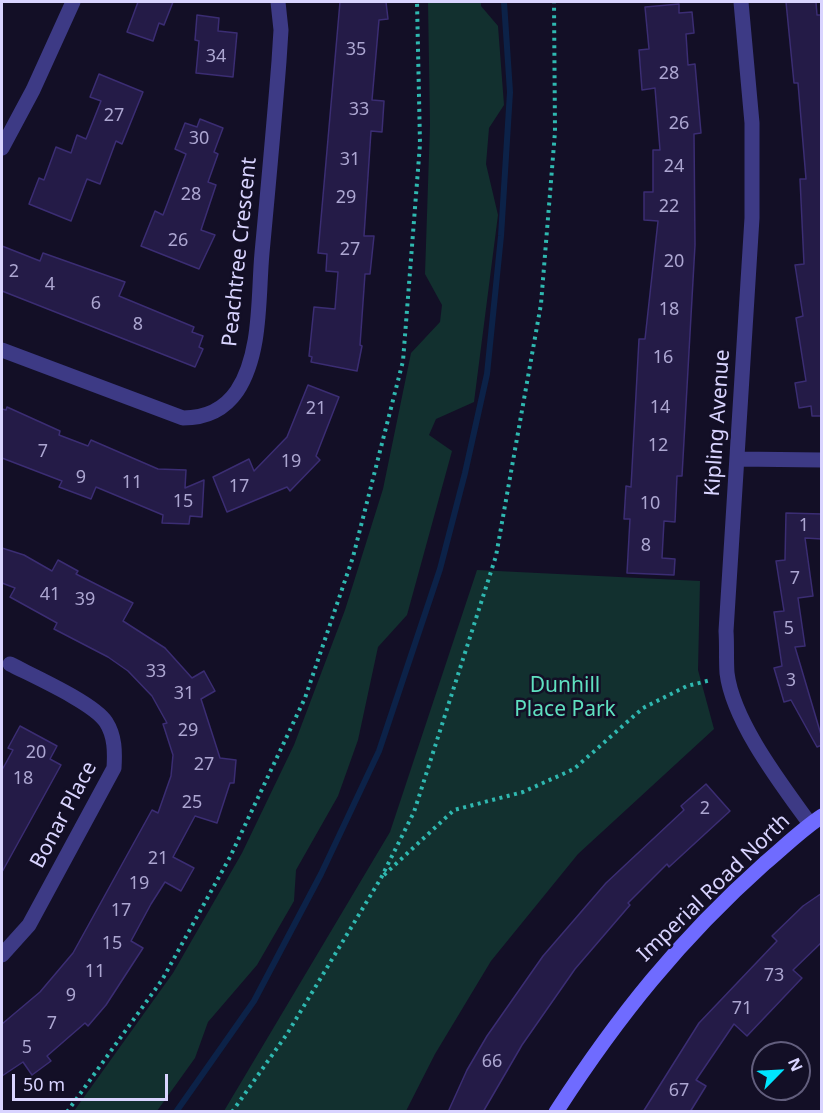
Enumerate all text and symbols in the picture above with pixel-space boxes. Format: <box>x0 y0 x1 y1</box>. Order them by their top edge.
house number: 35 <box>346 39 366 61</box>
house number: 34 <box>206 46 226 68</box>
house number: 28 <box>659 63 679 85</box>
house number: 33 <box>349 99 369 121</box>
house number: 27 <box>104 105 124 127</box>
house number: 26 <box>669 113 689 135</box>
house number: 30 <box>189 128 209 150</box>
house number: 31 <box>340 149 360 171</box>
street label: Peachtree Crescent <box>218 156 262 348</box>
house number: 24 <box>664 156 684 178</box>
house number: 28 <box>181 184 201 206</box>
house number: 29 <box>336 187 356 209</box>
house number: 22 <box>659 196 679 218</box>
house number: 26 <box>168 230 188 252</box>
house number: 27 <box>340 239 360 261</box>
house number: 20 <box>664 251 684 273</box>
house number: 2 <box>9 261 19 283</box>
house number: 4 <box>45 274 55 296</box>
house number: 6 <box>91 293 101 315</box>
house number: 18 <box>659 299 679 321</box>
house number: 8 <box>133 314 143 336</box>
house number: 16 <box>653 347 673 369</box>
street label: Kipling Avenue <box>700 349 736 497</box>
house number: 14 <box>650 397 670 419</box>
house number: 21 <box>306 398 326 420</box>
house number: 12 <box>648 435 668 457</box>
house number: 7 <box>38 441 48 463</box>
house number: 19 <box>281 451 301 473</box>
house number: 9 <box>76 467 86 489</box>
house number: 11 <box>122 472 142 494</box>
house number: 17 <box>229 476 249 498</box>
house number: 15 <box>173 491 193 513</box>
house number: 10 <box>640 493 660 515</box>
house number: 1 <box>799 515 809 537</box>
house number: 8 <box>641 535 651 557</box>
house number: 7 <box>790 568 800 590</box>
house number: 41 <box>40 584 60 606</box>
house number: 39 <box>75 589 95 611</box>
house number: 5 <box>784 618 794 640</box>
house number: 33 <box>146 661 166 683</box>
house number: 3 <box>786 670 796 692</box>
park label: Dunhill Place Park <box>514 673 616 723</box>
house number: 31 <box>174 683 194 705</box>
house number: 29 <box>178 720 198 742</box>
house number: 20 <box>26 742 46 764</box>
house number: 27 <box>194 754 214 776</box>
street label: Bonar Place <box>25 757 103 873</box>
house number: 18 <box>13 768 33 790</box>
house number: 25 <box>182 792 202 814</box>
house number: 2 <box>700 798 710 820</box>
street label: Imperial Road North <box>633 809 795 967</box>
house number: 21 <box>148 848 168 870</box>
house number: 19 <box>129 873 149 895</box>
house number: 17 <box>111 900 131 922</box>
house number: 15 <box>102 933 122 955</box>
house number: 11 <box>85 961 105 983</box>
house number: 73 <box>764 965 784 987</box>
house number: 9 <box>66 985 76 1007</box>
house number: 71 <box>732 998 752 1020</box>
house number: 7 <box>47 1013 57 1035</box>
house number: 5 <box>22 1037 32 1059</box>
north arrow <box>751 1041 811 1101</box>
house number: 66 <box>482 1051 502 1073</box>
text: N <box>783 1054 808 1075</box>
scale bar <box>15 1062 171 1100</box>
text: 50 m <box>23 1072 65 1096</box>
house number: 67 <box>669 1080 689 1102</box>

